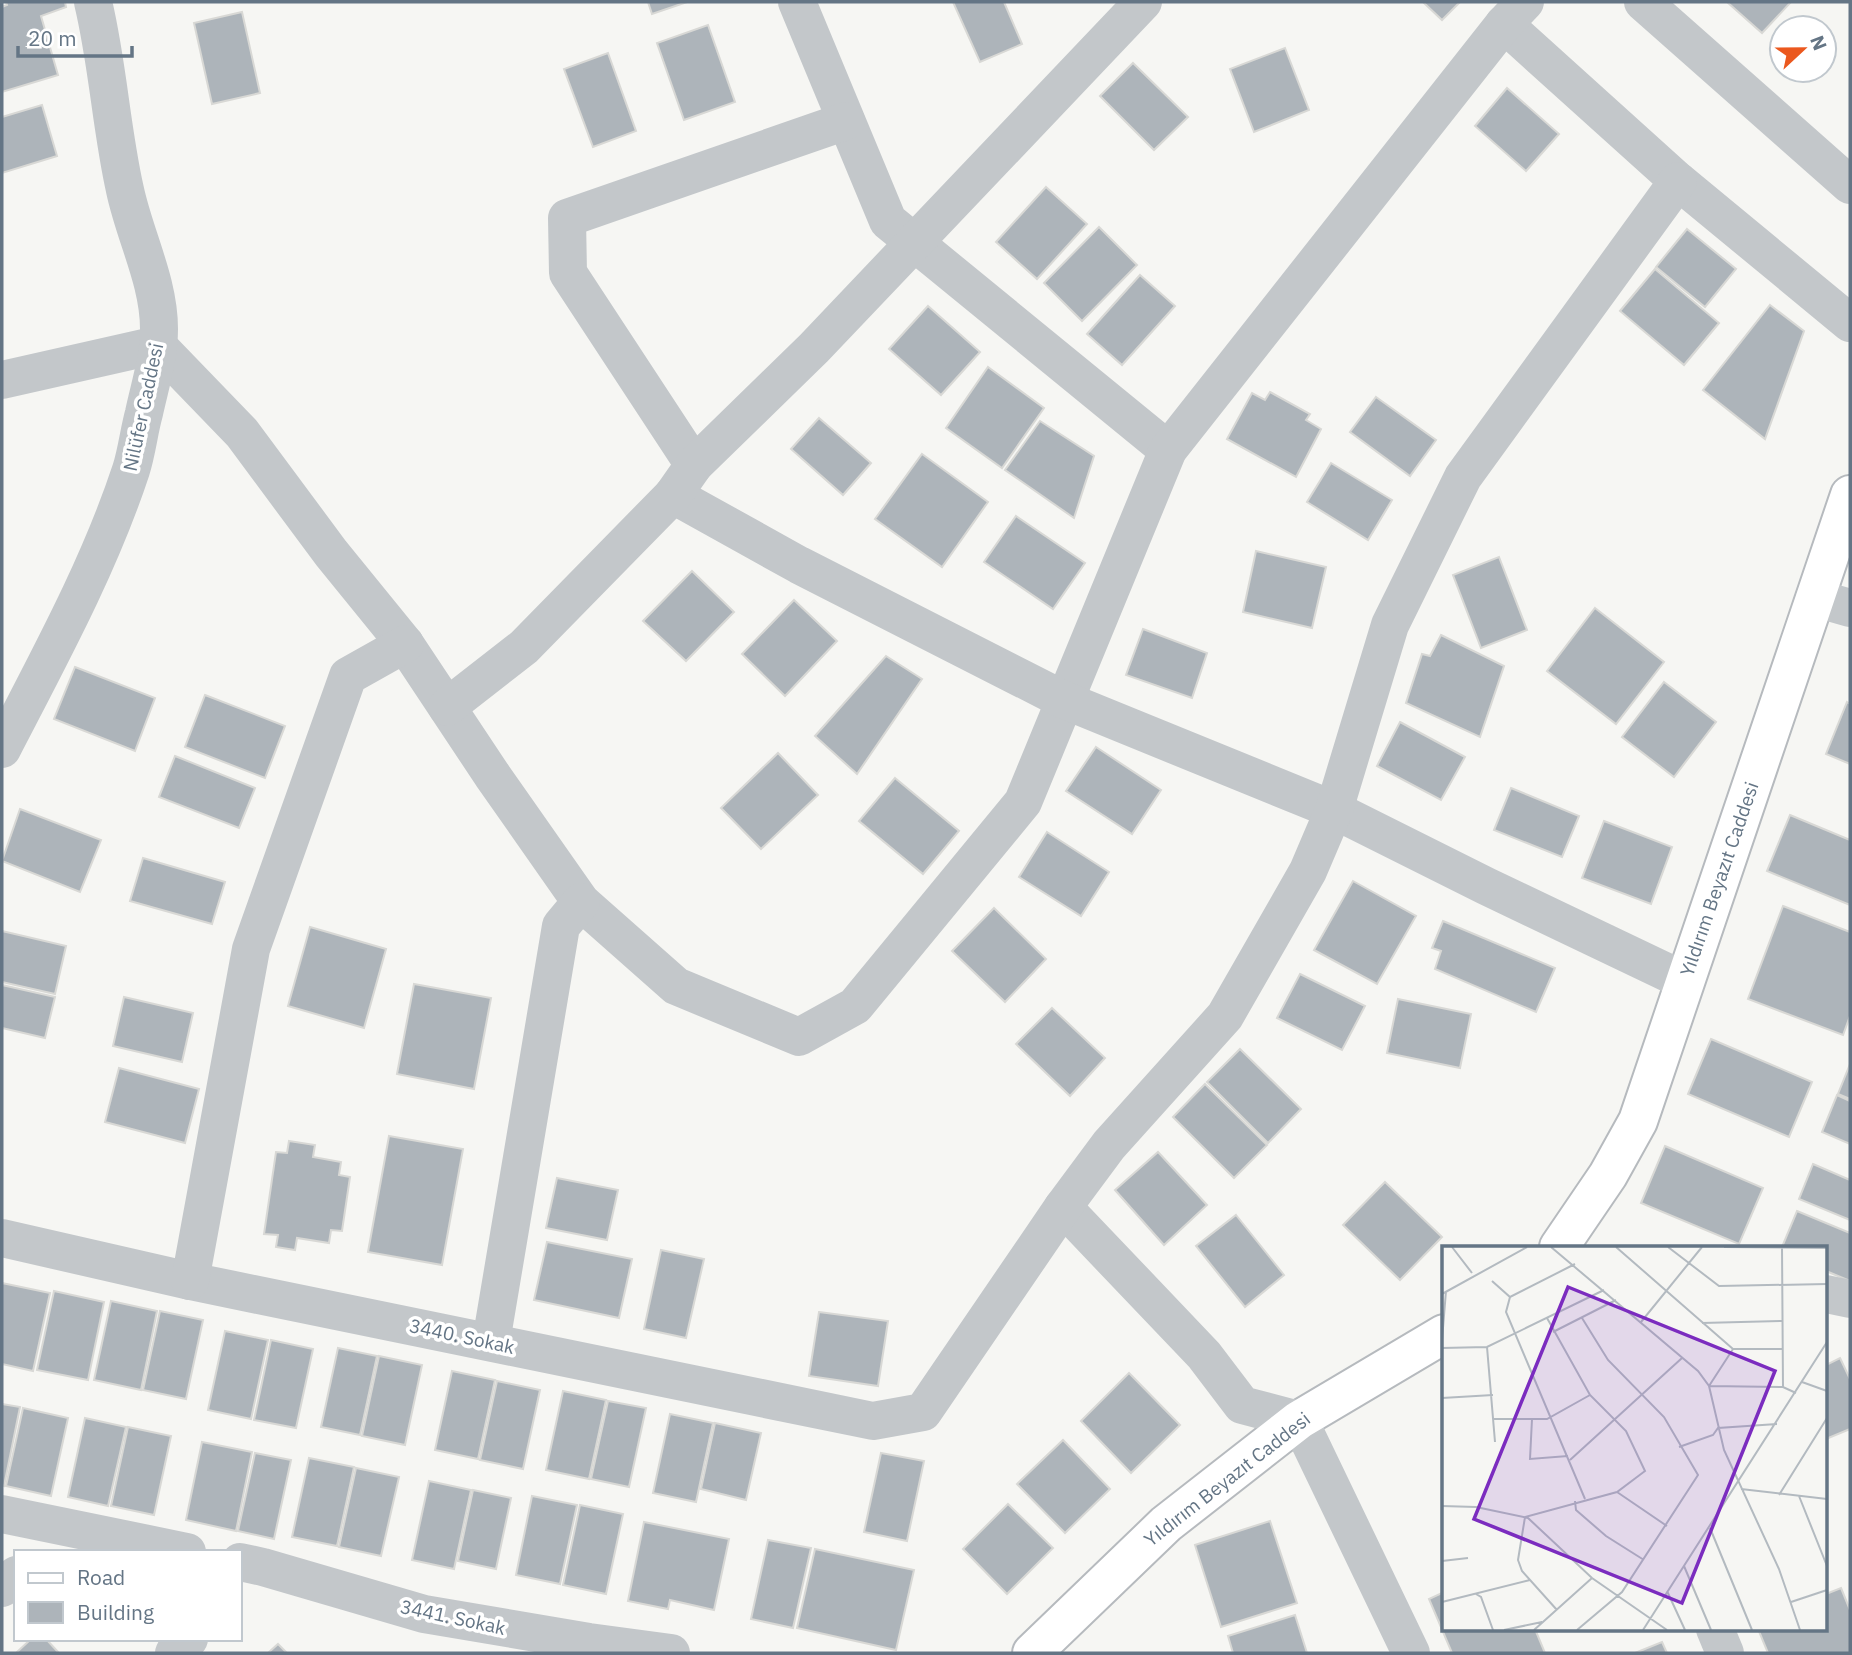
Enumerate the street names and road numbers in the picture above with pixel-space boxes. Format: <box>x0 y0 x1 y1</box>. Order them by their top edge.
street label: Nilüfer Caddesi <box>118 341 168 473</box>
street label: Yıldırım Beyazıt Caddesi <box>1674 779 1764 979</box>
street label: 3440. Sokak <box>407 1313 517 1359</box>
street label: Yıldırım Beyazıt Caddesi <box>1139 1407 1315 1551</box>
street label: 3441. Sokak <box>398 1594 508 1640</box>

